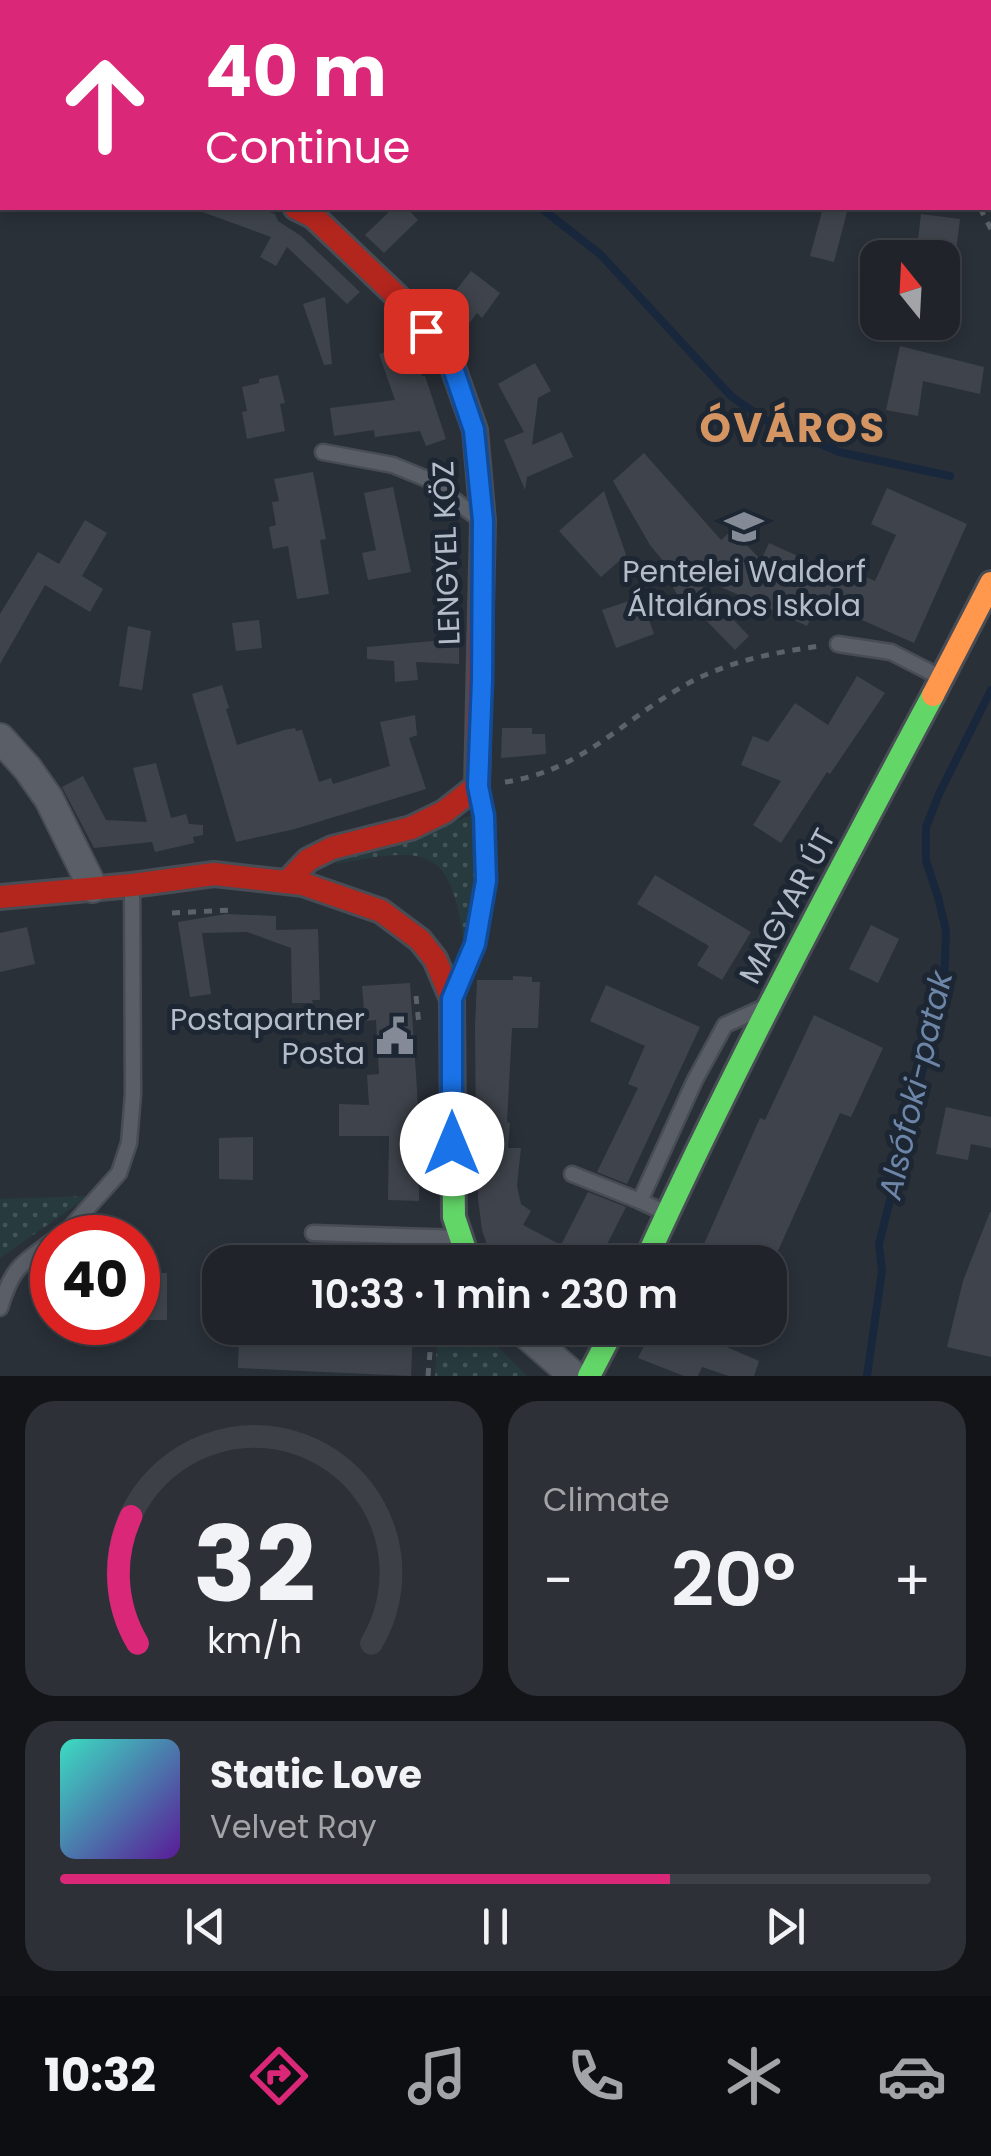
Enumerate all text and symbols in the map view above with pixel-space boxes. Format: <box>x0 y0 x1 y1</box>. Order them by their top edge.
text: 40 m <box>205 22 387 121</box>
icon: ahead <box>40 40 170 170</box>
text: Continue <box>205 116 410 179</box>
north arrow <box>860 240 960 340</box>
map controls <box>860 240 960 340</box>
pin <box>384 289 469 374</box>
icon: arrive <box>399 304 454 359</box>
district label: ÓVÁROS <box>699 400 887 456</box>
street label: LENGYEL KÖZ <box>421 460 471 646</box>
school or university icon: Pentelei Waldorf Általános Iskola <box>723 506 765 548</box>
place label: Pentelei Waldorf Általános Iskola <box>622 550 866 627</box>
street label: MAGYAR ÚT <box>728 821 846 991</box>
water label: Alsófoki-patak <box>867 965 963 1204</box>
place label: Postapartner Posta <box>170 998 365 1075</box>
public building icon: Postapartner Posta <box>374 1015 416 1057</box>
position arrow <box>400 1092 504 1196</box>
speed limit sign: 40 <box>30 1215 160 1345</box>
text: 10:33 · 1 min · 230 m <box>311 1268 678 1321</box>
text: Climate <box>543 1477 670 1522</box>
text: 32 <box>193 1492 315 1637</box>
text: 20° <box>671 1527 796 1632</box>
text: − <box>543 1542 573 1619</box>
text: + <box>893 1542 931 1619</box>
text: km/h <box>206 1615 302 1666</box>
text: Static Love <box>210 1748 422 1801</box>
text: Velvet Ray <box>210 1804 376 1849</box>
icon: previous <box>178 1899 233 1954</box>
icon: pause <box>468 1899 523 1954</box>
icon: next <box>758 1899 813 1954</box>
icon: directions <box>244 2041 314 2111</box>
icon: music <box>402 2041 472 2111</box>
icon: phone <box>561 2041 631 2111</box>
icon: climate <box>719 2041 789 2111</box>
icon: car <box>877 2041 947 2111</box>
text: 10:32 <box>44 2044 156 2107</box>

